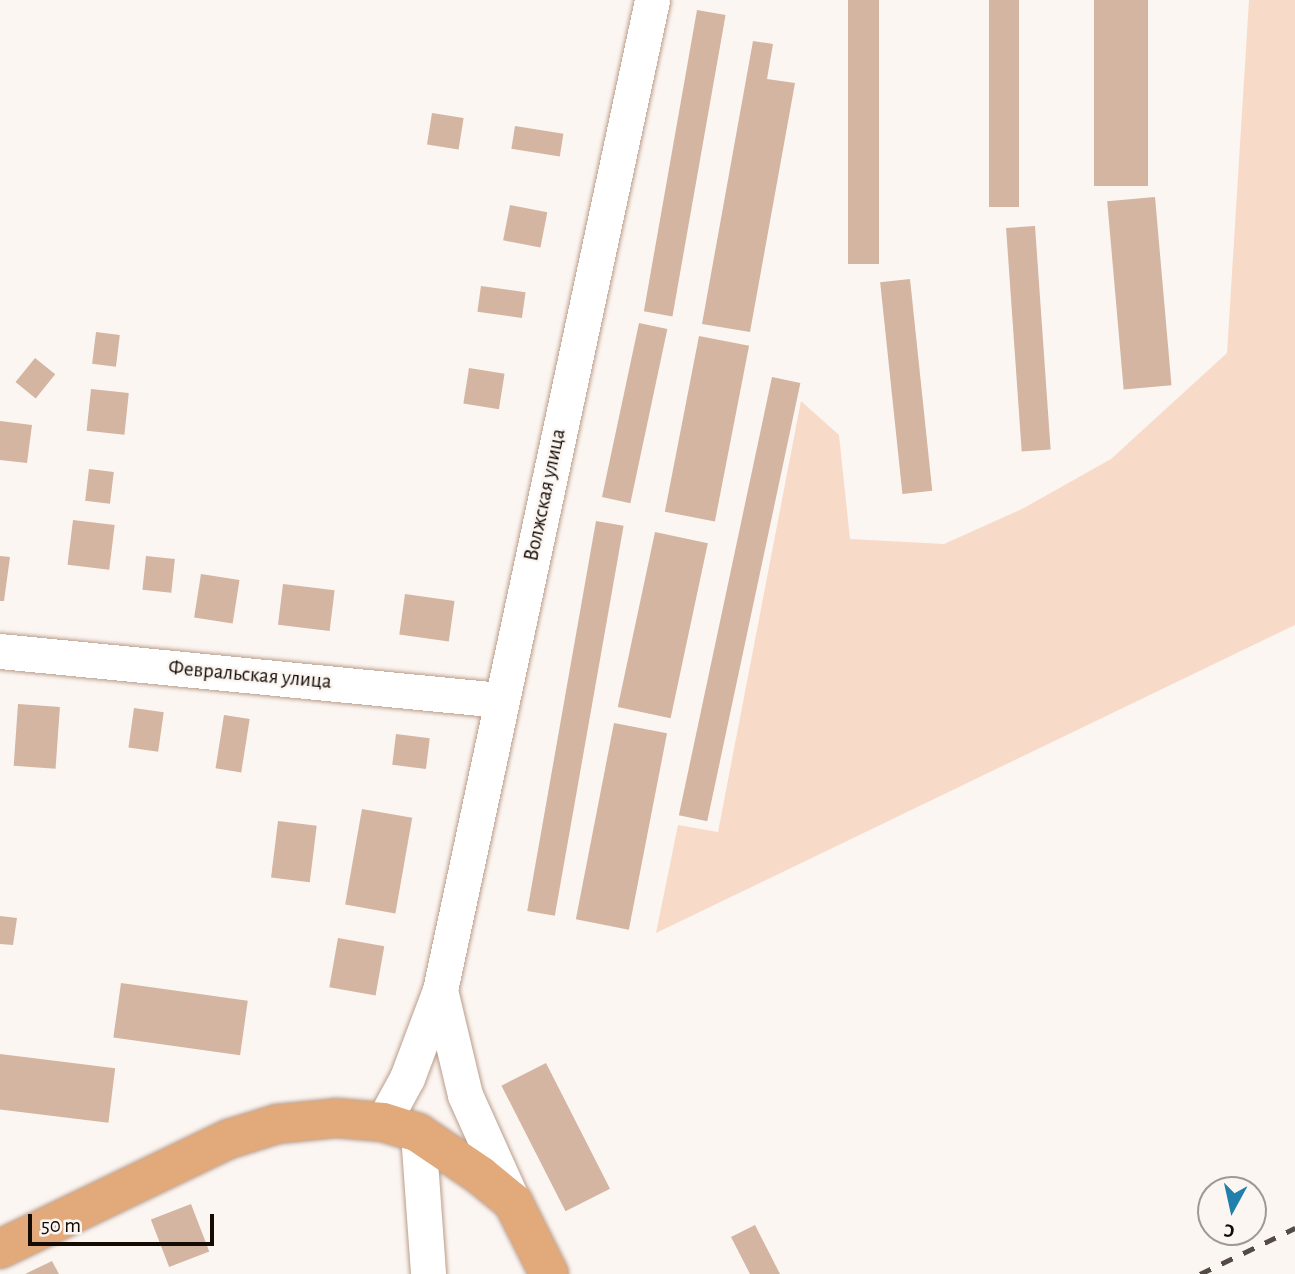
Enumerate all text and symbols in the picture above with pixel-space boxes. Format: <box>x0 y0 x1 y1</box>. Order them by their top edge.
street label: Волжская улица <box>519 426 571 564</box>
street label: Февральская улица <box>167 655 333 695</box>
north arrow <box>1197 1176 1267 1246</box>
scale bar <box>32 1200 217 1244</box>
text: 50 m <box>41 1215 81 1236</box>
text: С <box>1223 1220 1236 1240</box>

